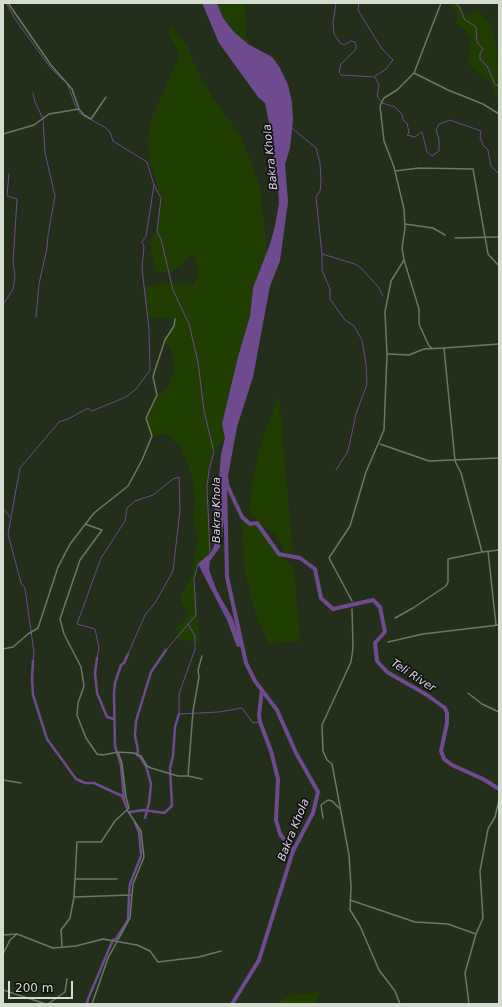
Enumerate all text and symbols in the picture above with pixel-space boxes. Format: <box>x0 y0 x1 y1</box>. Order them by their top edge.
water label: Bakra Khola <box>261 123 281 191</box>
water label: Bakra Khola <box>210 477 224 543</box>
water label: Teli River <box>388 657 438 695</box>
water label: Bakra Khola <box>275 797 313 863</box>
scale bar <box>10 973 75 999</box>
text: 200 m <box>15 981 53 995</box>

